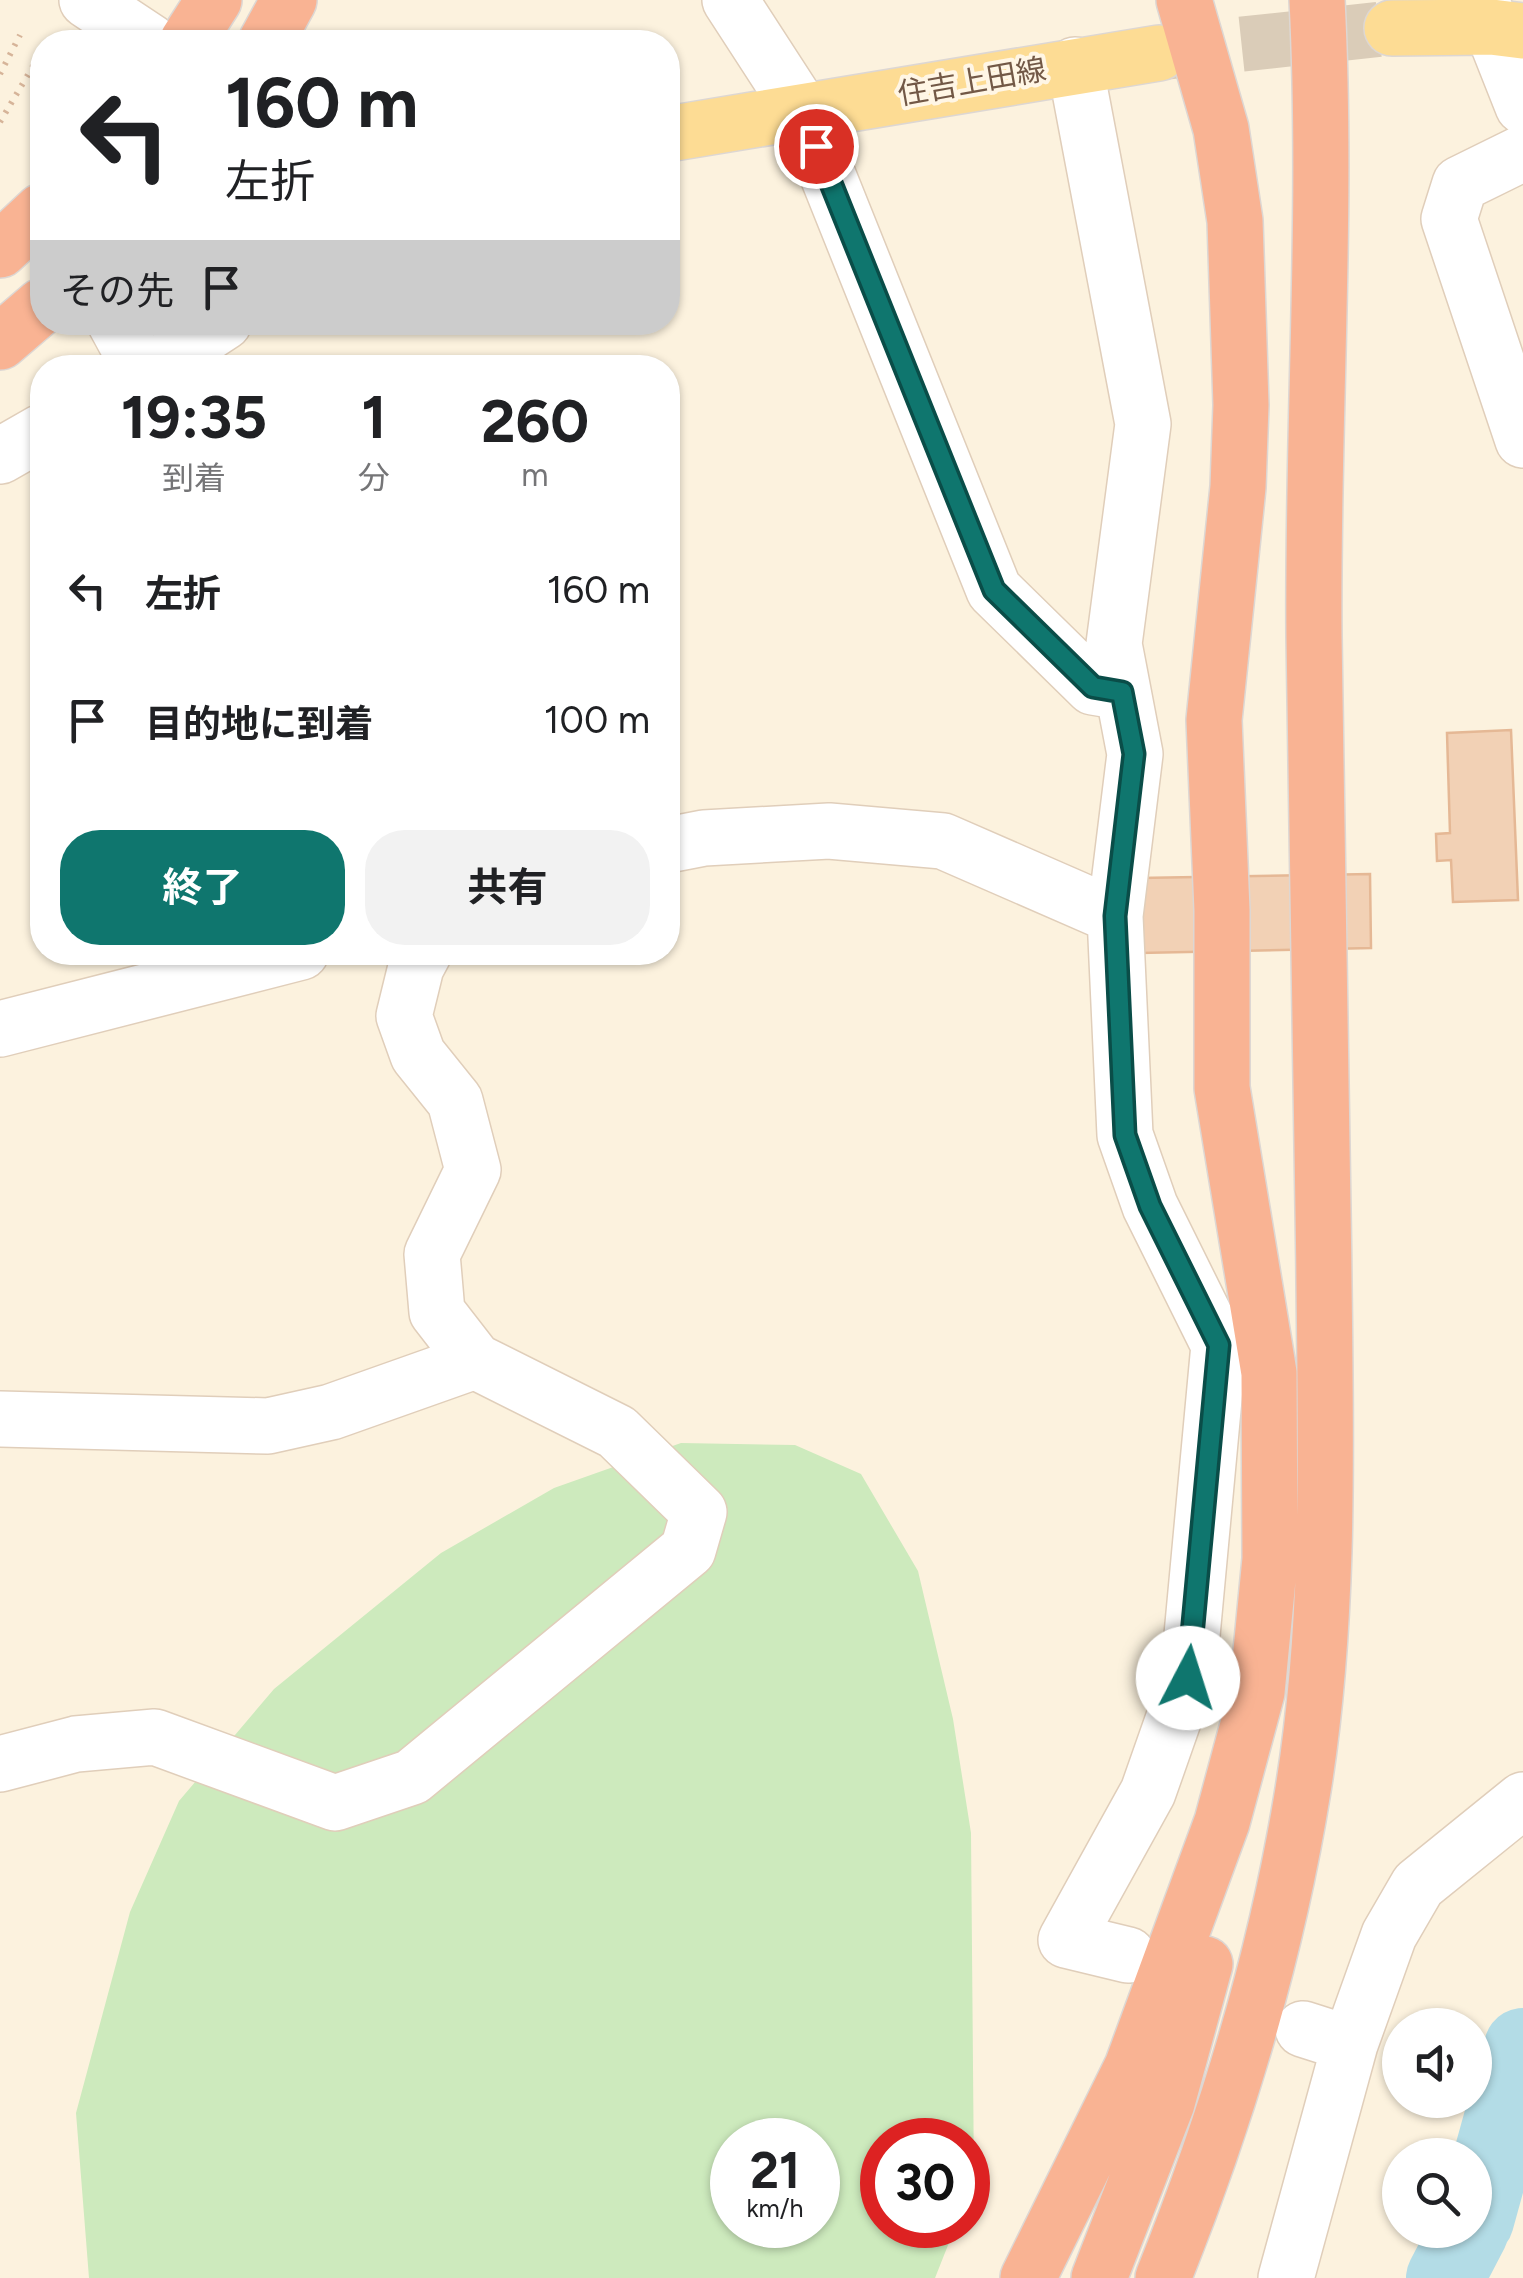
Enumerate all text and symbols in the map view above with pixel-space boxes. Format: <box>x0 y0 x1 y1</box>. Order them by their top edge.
street label: 住吉上田線 <box>895 50 1049 113</box>
text: 160 m <box>225 60 418 145</box>
icon: left <box>60 70 190 200</box>
pin <box>774 104 859 189</box>
icon: arrive <box>789 119 844 174</box>
text: 左折 <box>225 154 315 208</box>
icon: arrive <box>194 260 249 315</box>
text: その先 <box>60 268 174 314</box>
text: 19:35 <box>121 381 267 453</box>
text: 1 <box>361 381 387 453</box>
text: 260 <box>481 385 589 457</box>
text: m <box>521 456 549 494</box>
text: 到着 <box>162 459 226 497</box>
text: 分 <box>358 459 390 497</box>
icon: left <box>60 563 115 618</box>
text: 160 m <box>547 567 650 613</box>
text: 左折 <box>145 571 221 617</box>
icon: arrive <box>60 693 115 748</box>
text: 100 m <box>544 697 650 743</box>
text: 目的地に到着 <box>145 701 373 747</box>
button: 終了 <box>60 830 345 945</box>
button: 共有 <box>365 830 650 945</box>
position arrow <box>1136 1626 1240 1730</box>
map controls <box>1382 2008 1492 2248</box>
button: sound <box>1382 2008 1492 2118</box>
speed limit sign: 30 <box>860 2118 990 2248</box>
button: search <box>1382 2138 1492 2248</box>
text: 21 <box>750 2140 800 2201</box>
text: km/h <box>746 2193 804 2223</box>

